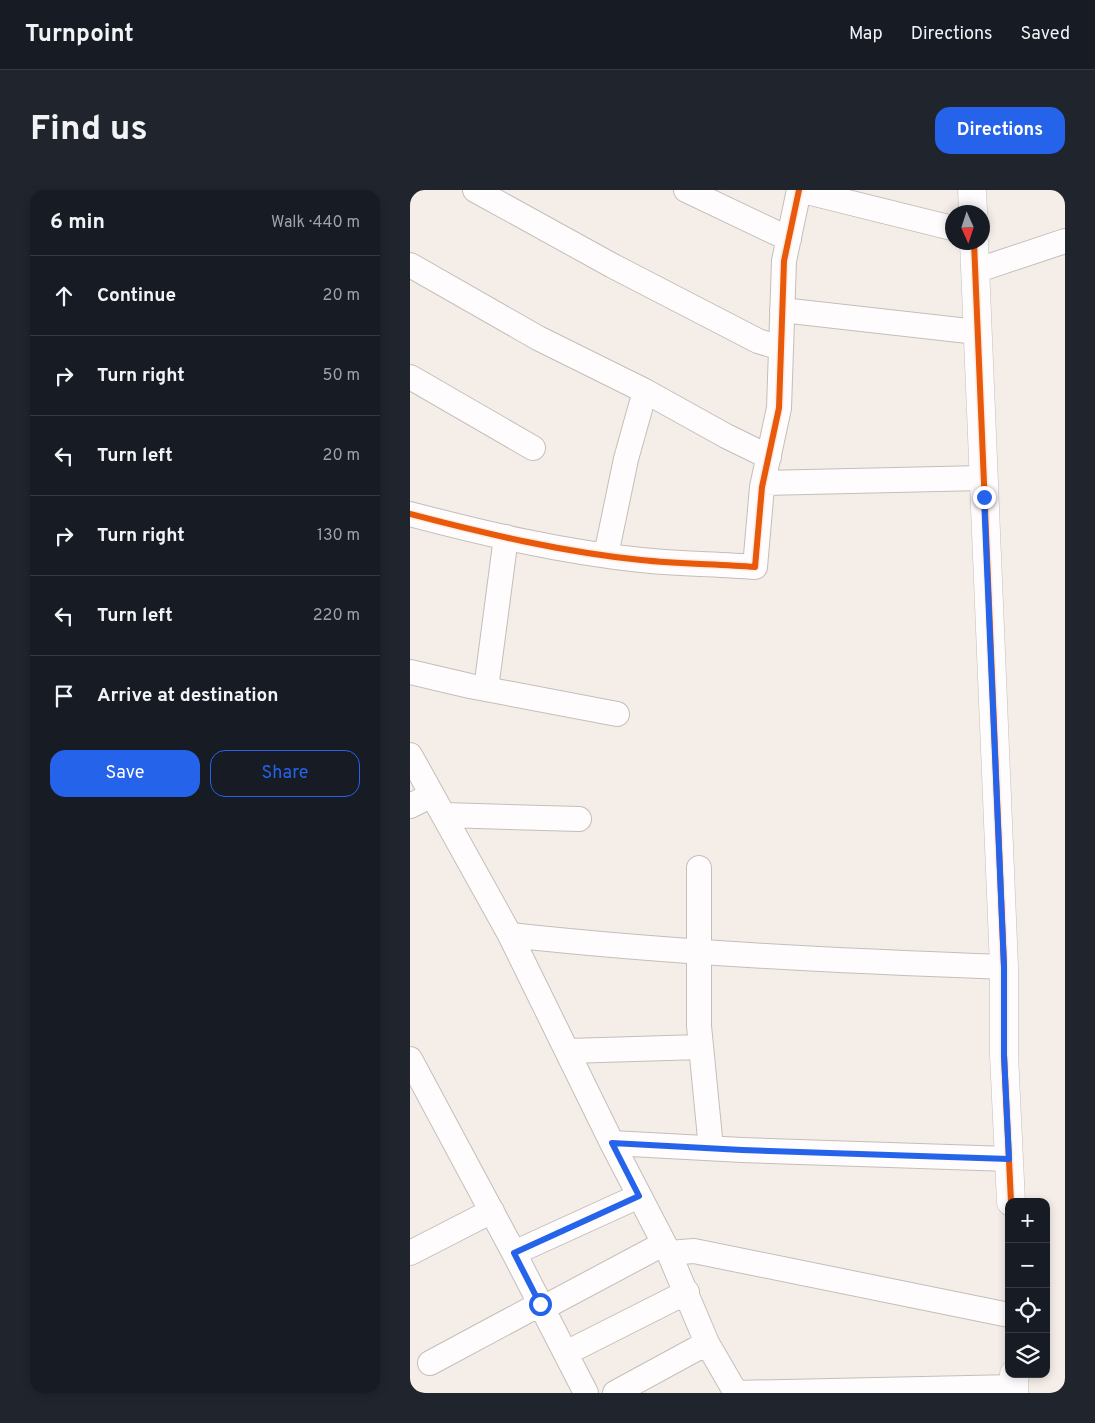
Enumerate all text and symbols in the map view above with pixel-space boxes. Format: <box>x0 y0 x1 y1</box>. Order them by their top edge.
text: Turnpoint <box>25 20 134 50</box>
text: Map <box>849 23 883 46</box>
text: Directions <box>911 23 993 46</box>
text: Saved <box>1021 23 1070 46</box>
button: Directions <box>935 107 1065 154</box>
text: Find us <box>30 108 148 152</box>
north arrow <box>945 205 990 250</box>
text: 6 min <box>50 209 105 236</box>
text: Walk · 440 m <box>271 213 360 233</box>
icon: ahead <box>50 282 78 310</box>
text: Continue <box>97 284 176 308</box>
text: 20 m <box>323 286 360 306</box>
icon: right <box>50 362 78 390</box>
text: Turn right <box>97 364 185 388</box>
text: 50 m <box>323 366 360 386</box>
icon: left <box>50 442 78 470</box>
text: Turn left <box>97 444 173 468</box>
text: 20 m <box>323 446 360 466</box>
route end <box>973 486 996 509</box>
icon: right <box>50 522 78 550</box>
text: Turn right <box>97 524 185 548</box>
text: 130 m <box>317 526 360 546</box>
icon: left <box>50 602 78 630</box>
text: Turn left <box>97 604 173 628</box>
text: 220 m <box>313 606 360 626</box>
icon: arrive <box>50 682 78 710</box>
text: Arrive at destination <box>97 684 278 708</box>
button: Save <box>50 750 200 797</box>
button: Share <box>210 750 360 797</box>
map controls <box>1005 1198 1050 1378</box>
button: + <box>1005 1198 1050 1243</box>
button: − <box>1005 1243 1050 1288</box>
button: locate <box>1005 1288 1050 1333</box>
route start <box>529 1293 552 1316</box>
button: layers <box>1005 1333 1050 1378</box>

